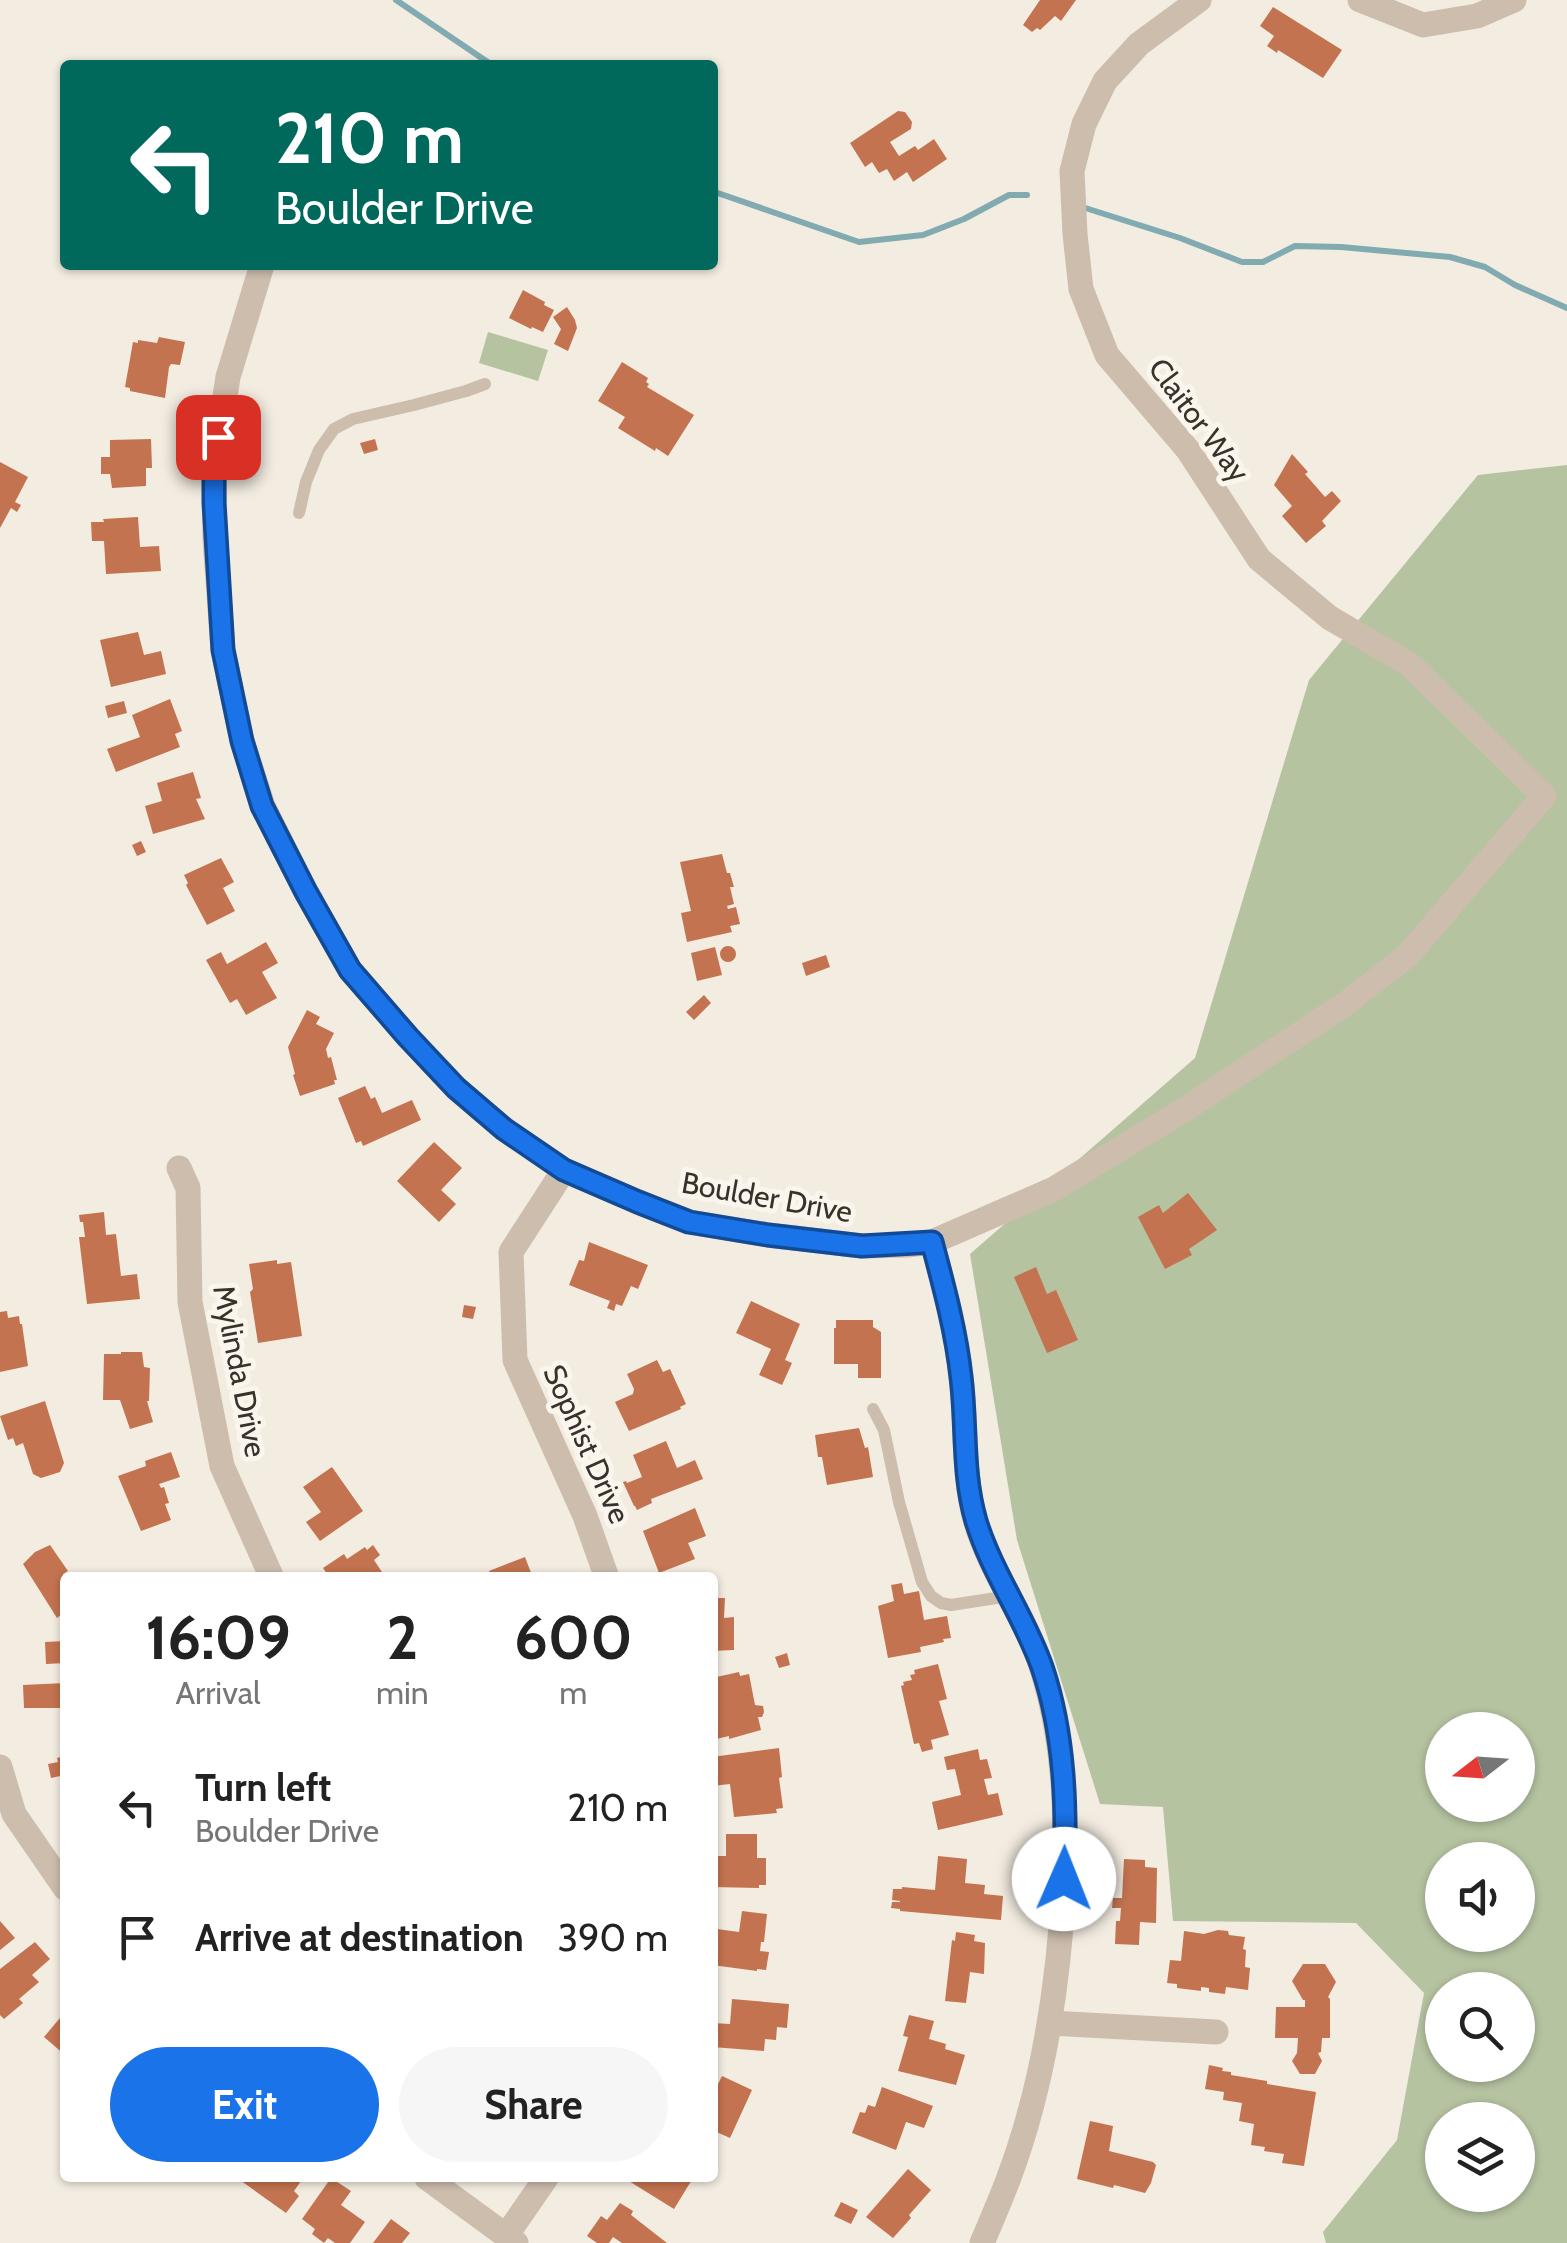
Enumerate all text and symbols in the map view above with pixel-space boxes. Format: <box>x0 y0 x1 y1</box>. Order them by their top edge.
text: 210 m <box>275 95 464 181</box>
icon: left <box>110 100 240 230</box>
text: Boulder Drive <box>275 181 534 235</box>
street label: Claitor Way <box>1141 351 1257 489</box>
pin <box>176 395 261 480</box>
icon: arrive <box>191 410 246 465</box>
street label: Boulder Drive <box>679 1164 855 1230</box>
street label: Mylinda Drive <box>205 1282 275 1460</box>
street label: Sophist Drive <box>536 1359 638 1529</box>
text: 16:09 <box>145 1601 291 1674</box>
text: 2 <box>387 1601 418 1674</box>
text: 600 <box>514 1601 633 1674</box>
text: Arrival <box>175 1673 261 1712</box>
text: min <box>376 1673 429 1712</box>
text: m <box>559 1673 587 1712</box>
north arrow <box>1425 1712 1535 1822</box>
map controls <box>1425 1712 1535 2212</box>
text: Turn left <box>195 1764 331 1811</box>
icon: left <box>110 1780 165 1835</box>
text: 210 m <box>567 1784 668 1831</box>
text: Boulder Drive <box>195 1811 379 1850</box>
position arrow <box>1012 1827 1116 1931</box>
button: sound <box>1425 1842 1535 1952</box>
icon: arrive <box>110 1910 165 1965</box>
text: Arrive at destination <box>195 1914 524 1961</box>
text: 390 m <box>557 1914 668 1961</box>
button: search <box>1425 1972 1535 2082</box>
button: Exit <box>110 2047 379 2162</box>
button: Share <box>399 2047 668 2162</box>
button: layers <box>1425 2102 1535 2212</box>

